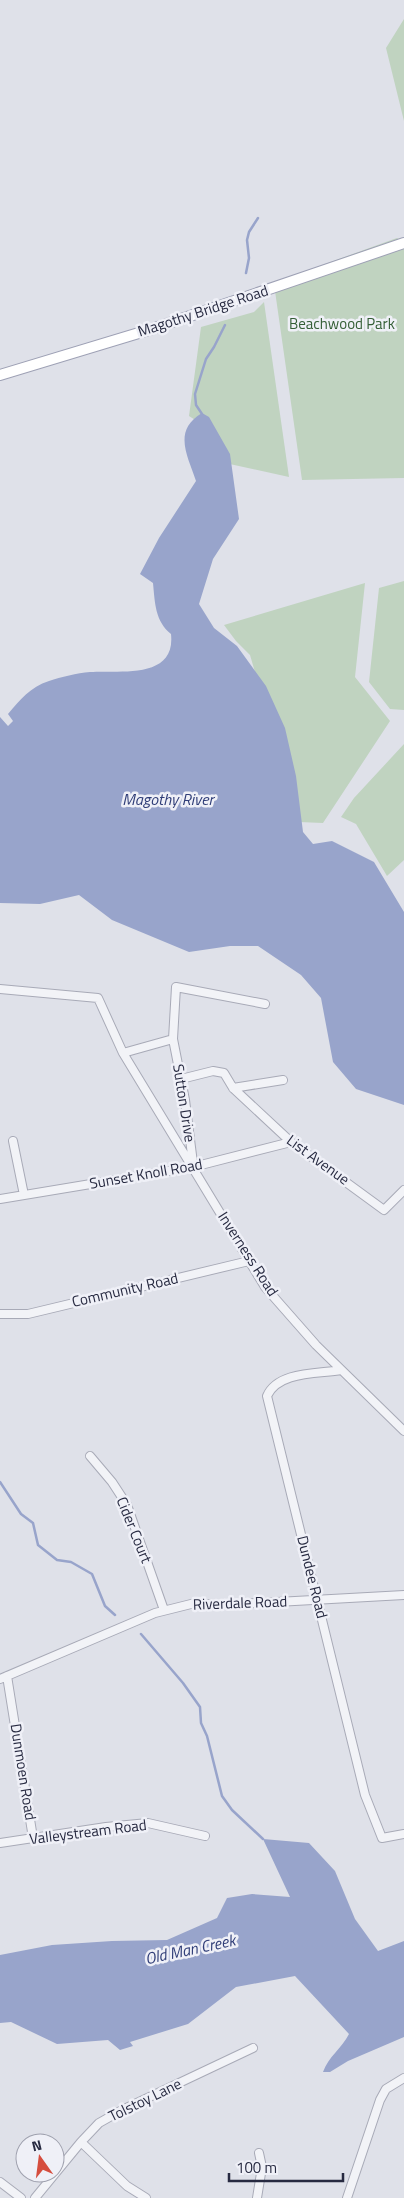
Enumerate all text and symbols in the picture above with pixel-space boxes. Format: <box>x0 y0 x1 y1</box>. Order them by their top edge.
street label: Magothy Bridge Road <box>135 279 271 343</box>
park label: Beachwood Park <box>289 312 395 335</box>
water label: Magothy River <box>122 787 216 811</box>
street label: Sutton Drive <box>167 1062 202 1144</box>
street label: List Avenue <box>282 1129 355 1190</box>
street label: Sunset Knoll Road <box>88 1152 204 1195</box>
street label: Inverness Road <box>212 1207 284 1301</box>
street label: Community Road <box>69 1266 180 1313</box>
street label: Cider Court <box>111 1493 158 1567</box>
street label: Dundee Road <box>291 1533 334 1621</box>
street label: Riverdale Road <box>192 1589 288 1616</box>
street label: Dunmoen Road <box>5 1722 42 1822</box>
street label: Valleystream Road <box>28 1813 148 1850</box>
water label: Old Man Creek <box>143 1927 239 1970</box>
street label: Tolstoy Lane <box>104 2072 185 2127</box>
north arrow <box>15 2133 65 2183</box>
text: N <box>29 2134 44 2156</box>
scale bar <box>229 2150 343 2182</box>
text: 100 m <box>236 2156 277 2179</box>

